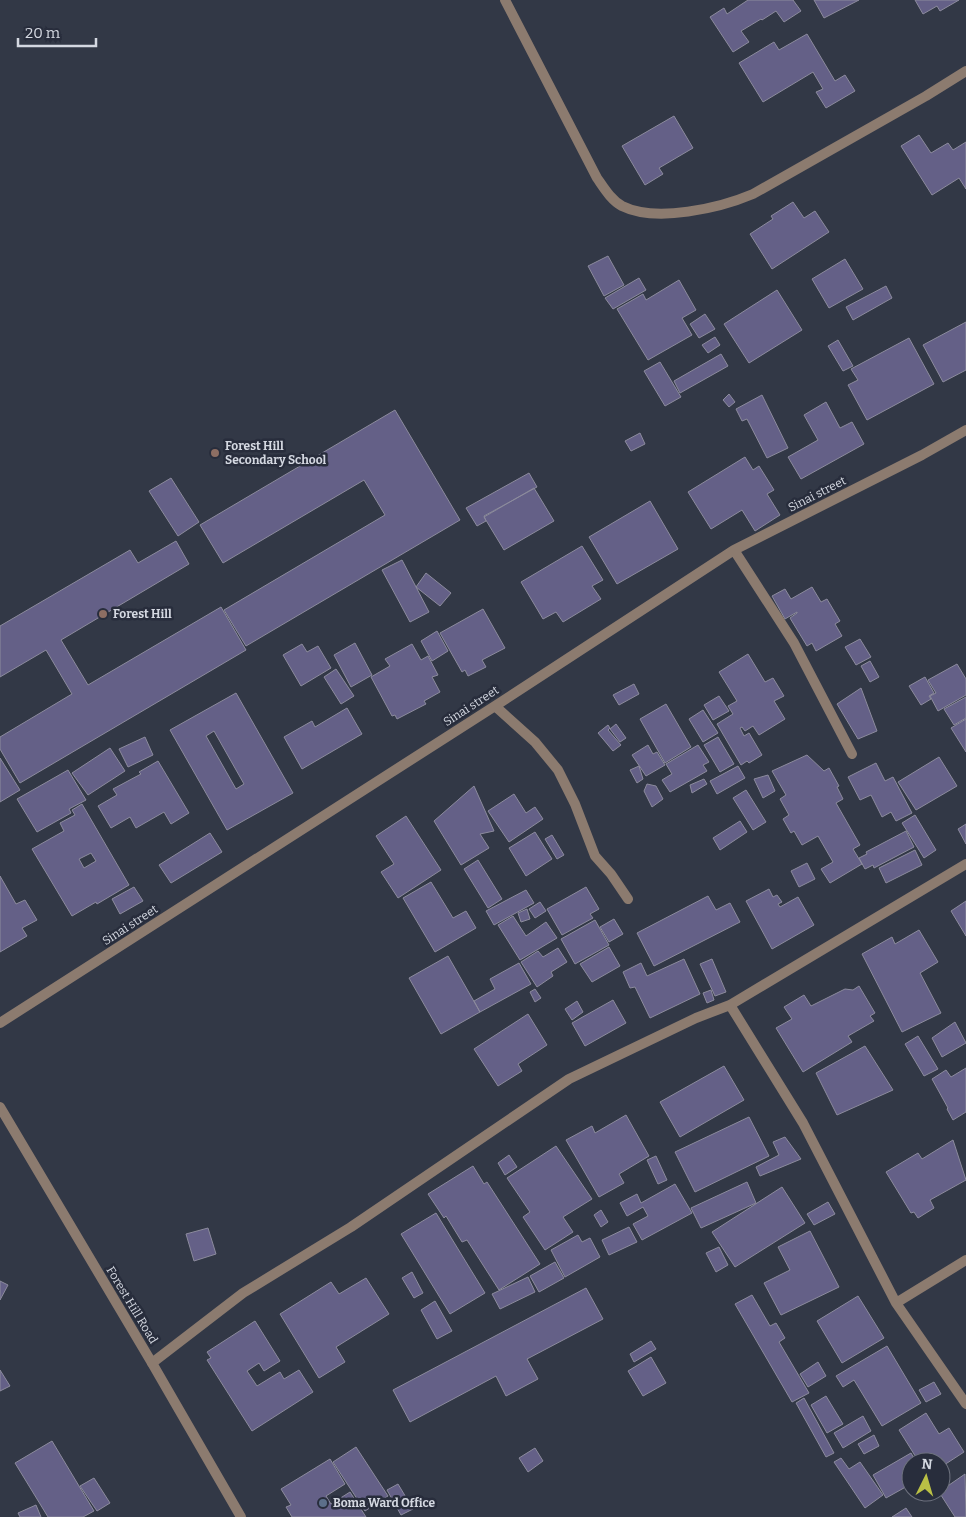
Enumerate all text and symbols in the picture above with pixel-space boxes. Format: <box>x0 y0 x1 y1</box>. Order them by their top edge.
scale bar <box>18 15 95 47</box>
text: 20 m <box>25 24 61 42</box>
place label: Forest Hill Secondary School <box>225 439 327 467</box>
marker: Forest Hill Secondary School <box>209 447 221 459</box>
street label: Sinai street <box>786 473 849 515</box>
place label: Forest Hill <box>113 607 172 621</box>
marker: Forest Hill <box>97 608 109 620</box>
street label: Sinai street <box>441 683 502 729</box>
street label: Sinai street <box>100 902 161 948</box>
street label: Forest Hill Road <box>103 1264 161 1346</box>
north arrow <box>901 1452 951 1502</box>
text: N <box>921 1456 933 1474</box>
place label: Boma Ward Office <box>333 1496 435 1510</box>
marker: Boma Ward Office <box>317 1497 329 1509</box>

